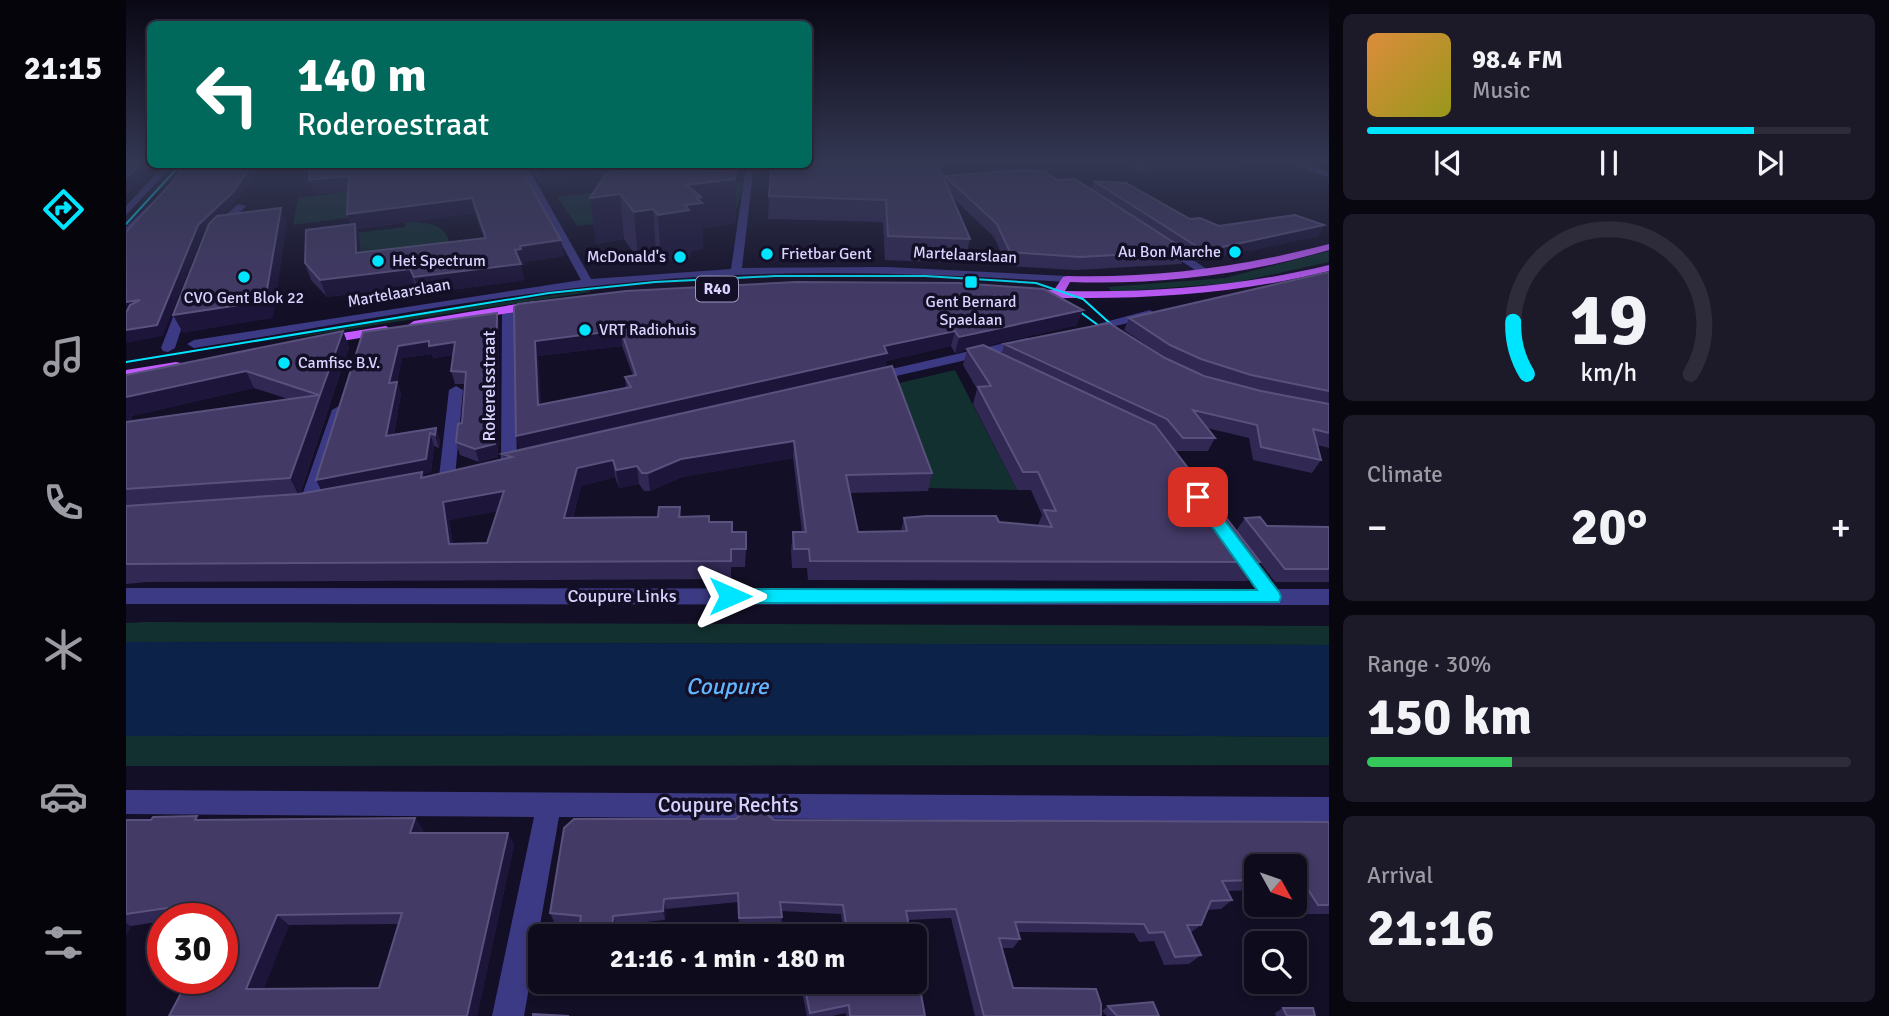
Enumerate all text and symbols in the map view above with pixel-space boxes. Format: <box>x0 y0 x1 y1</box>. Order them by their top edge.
text: 98.4 FM <box>1472 44 1563 76</box>
text: 140 m <box>297 45 427 105</box>
text: 21:15 <box>24 49 102 88</box>
icon: left <box>182 49 273 140</box>
text: Music <box>1472 76 1530 105</box>
text: Roderoestraat <box>297 105 489 144</box>
icon: previous <box>1429 144 1467 182</box>
icon: pause <box>1590 144 1628 182</box>
icon: next <box>1751 144 1789 182</box>
icon: directions <box>39 185 88 234</box>
street label: Martelaarslaan <box>912 242 1018 268</box>
place label: Au Bon Marche <box>1118 242 1221 262</box>
place label: Frietbar Gent <box>781 244 872 264</box>
marker: Au Bon Marche <box>1227 244 1243 260</box>
marker: Frietbar Gent <box>759 246 775 262</box>
place label: McDonald's <box>587 247 666 267</box>
marker: McDonald's <box>672 249 688 265</box>
place label: Het Spectrum <box>392 251 486 271</box>
marker: Het Spectrum <box>370 253 386 269</box>
marker: CVO Gent Blok 22 <box>236 269 252 285</box>
street label: Martelaarslaan <box>346 274 452 312</box>
marker: Gent Bernard Spaelaan <box>963 274 979 290</box>
road number: R40 <box>696 276 738 302</box>
text: 19 <box>1570 276 1648 365</box>
place label: CVO Gent Blok 22 <box>184 288 304 308</box>
place label: Gent Bernard Spaelaan <box>926 292 1016 330</box>
place label: VRT Radiohuis <box>599 320 696 340</box>
marker: VRT Radiohuis <box>577 322 593 338</box>
street label: Rokerelsstraat <box>478 330 500 442</box>
icon: music <box>39 332 88 381</box>
place label: Camfisc B.V. <box>298 353 380 373</box>
marker: Camfisc B.V. <box>276 355 292 371</box>
text: km/h <box>1581 356 1637 387</box>
text: Climate <box>1367 460 1443 489</box>
pin <box>1168 467 1228 527</box>
icon: phone <box>39 478 88 527</box>
icon: arrive <box>1179 478 1217 516</box>
text: 20° <box>1571 495 1647 559</box>
text: − <box>1367 504 1388 551</box>
text: + <box>1830 504 1851 551</box>
position arrow <box>693 559 767 633</box>
street label: Coupure Links <box>567 585 677 607</box>
icon: climate <box>39 625 88 674</box>
text: Range · 30% <box>1367 650 1491 679</box>
water label: Coupure <box>686 672 770 701</box>
text: 150 km <box>1367 685 1532 749</box>
icon: car <box>39 772 88 821</box>
street label: Coupure Rechts <box>658 792 798 818</box>
north arrow <box>1244 854 1307 917</box>
map controls <box>1244 854 1307 994</box>
text: Arrival <box>1367 861 1433 890</box>
text: 21:16 <box>1367 896 1495 960</box>
speed limit sign: 30 <box>147 903 238 994</box>
icon: filters <box>39 918 88 967</box>
button: search <box>1244 931 1307 994</box>
text: 21:16 · 1 min · 180 m <box>610 943 845 975</box>

